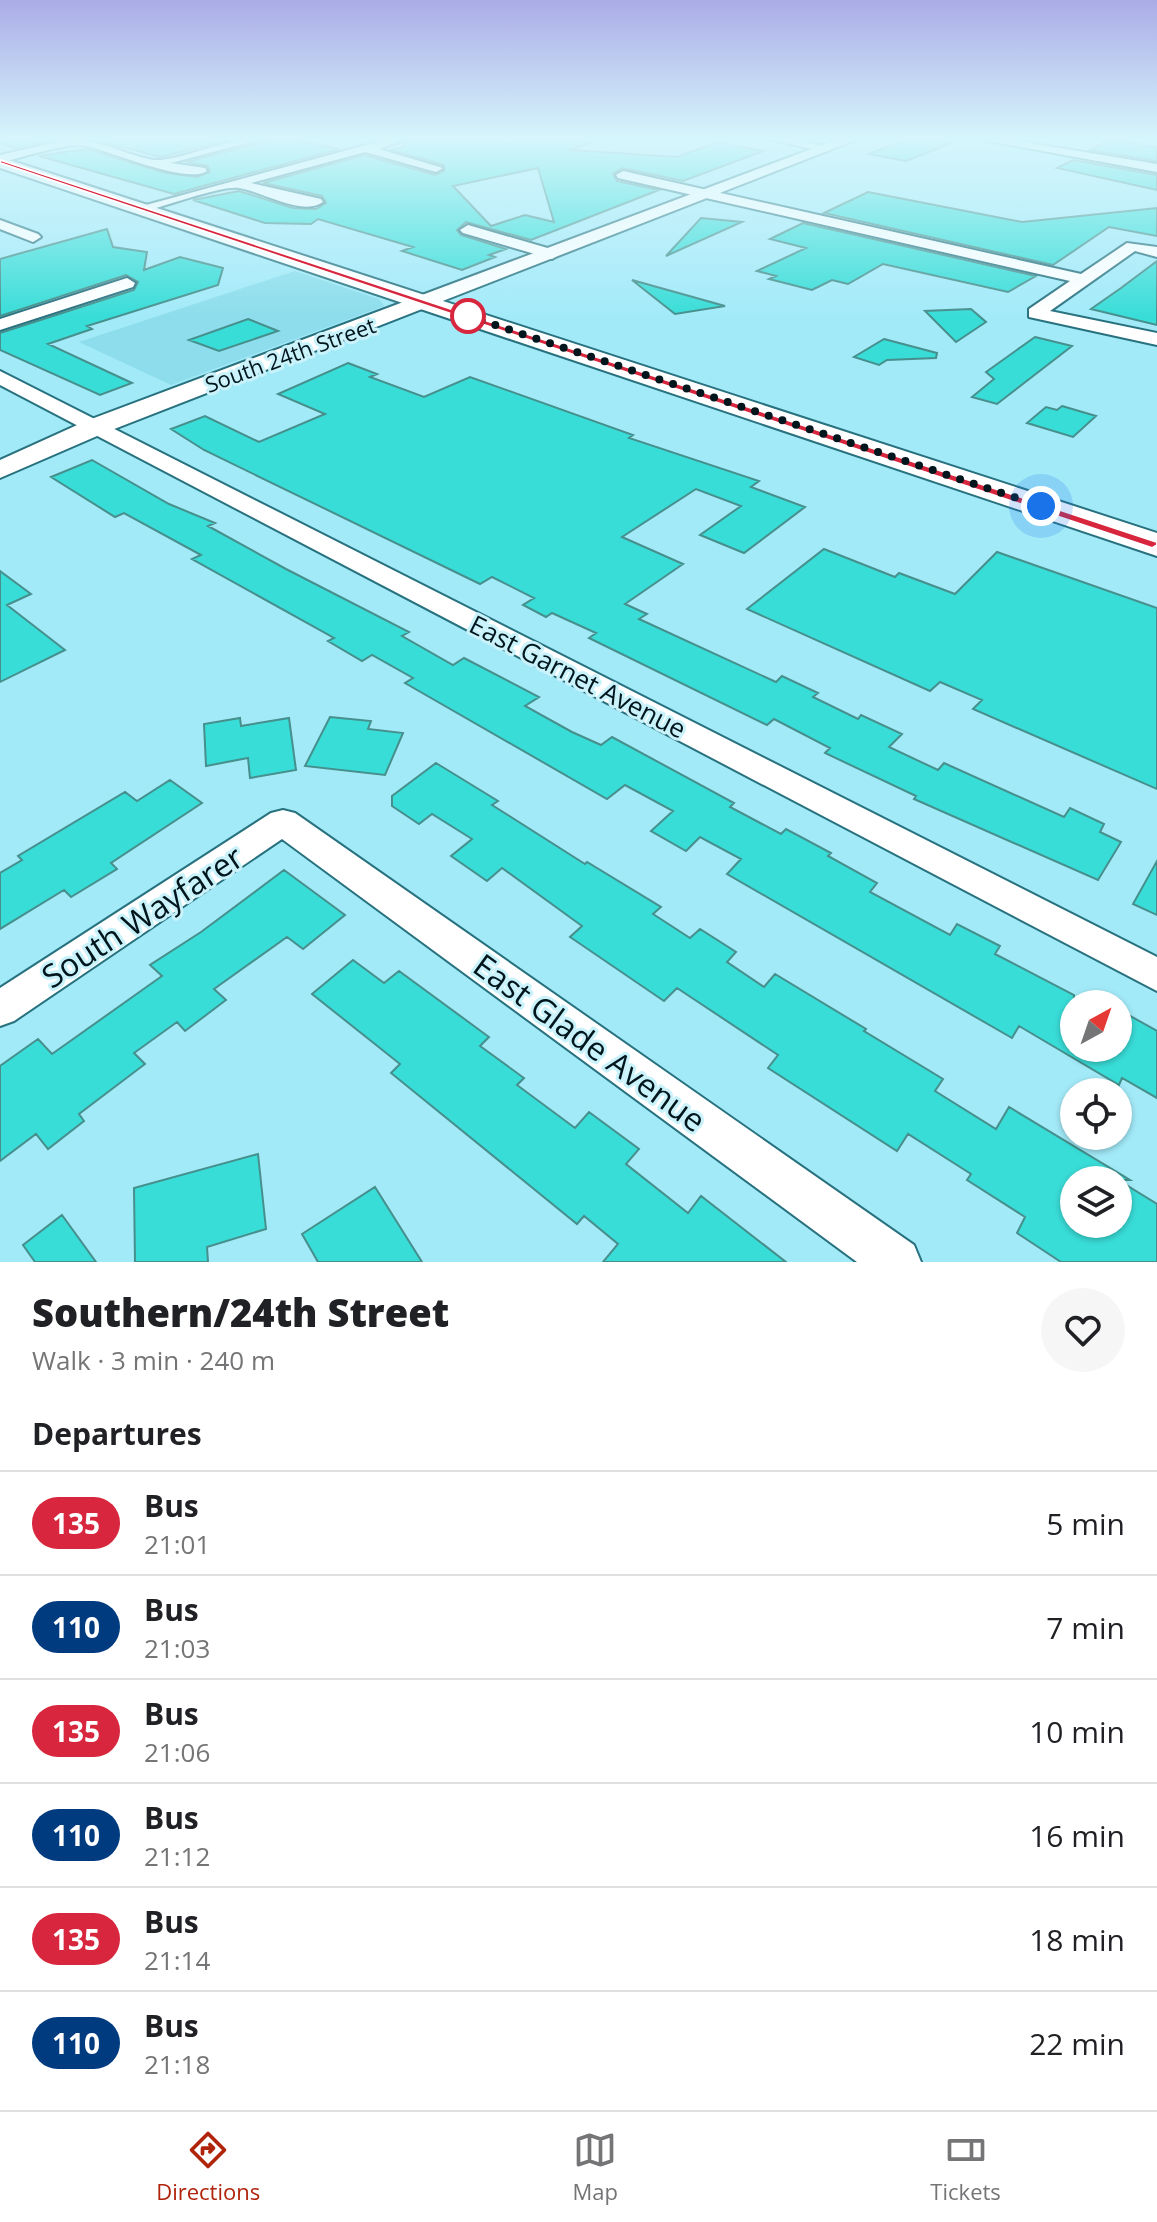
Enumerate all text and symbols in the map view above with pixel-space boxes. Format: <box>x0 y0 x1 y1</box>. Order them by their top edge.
unlabelled marker <box>451 299 485 333</box>
street label: South 24th Street <box>201 309 380 399</box>
your location <box>1021 486 1061 526</box>
street label: East Garnet Avenue <box>464 606 692 746</box>
street label: South Wayfarer <box>33 835 251 997</box>
street label: East Glade Avenue <box>465 943 715 1141</box>
north arrow <box>1060 990 1132 1062</box>
map controls <box>1060 990 1132 1238</box>
button: locate <box>1060 1078 1132 1150</box>
button: layers <box>1060 1166 1132 1238</box>
text: Southern/24th Street <box>32 1286 449 1338</box>
button: heart <box>1041 1288 1125 1372</box>
text: Walk · 3 min · 240 m <box>32 1342 275 1378</box>
text: Departures <box>32 1413 202 1454</box>
text: Bus <box>144 1485 199 1526</box>
text: 5 min <box>1046 1503 1125 1544</box>
text: 135 <box>52 1504 100 1542</box>
text: 21:01 <box>144 1526 210 1562</box>
text: Bus <box>144 1589 199 1630</box>
text: 7 min <box>1046 1607 1125 1648</box>
text: 110 <box>52 1608 100 1646</box>
text: 21:03 <box>144 1630 210 1666</box>
text: Bus <box>144 1693 199 1734</box>
text: 10 min <box>1029 1711 1125 1752</box>
text: 135 <box>52 1712 100 1750</box>
text: 21:06 <box>144 1734 210 1770</box>
text: Bus <box>144 1797 199 1838</box>
text: 16 min <box>1029 1815 1125 1856</box>
text: 110 <box>52 1816 100 1854</box>
text: 21:12 <box>144 1838 210 1874</box>
text: Bus <box>144 1901 199 1942</box>
text: 18 min <box>1029 1919 1125 1960</box>
text: 135 <box>52 1920 100 1958</box>
text: 21:14 <box>144 1942 210 1978</box>
text: Bus <box>144 2005 199 2046</box>
text: 22 min <box>1029 2023 1125 2064</box>
text: 110 <box>52 2024 100 2062</box>
text: 21:18 <box>144 2046 210 2082</box>
tab: Directions <box>156 2128 260 2206</box>
tab: Map <box>573 2128 618 2206</box>
tab: Tickets <box>930 2128 1001 2206</box>

